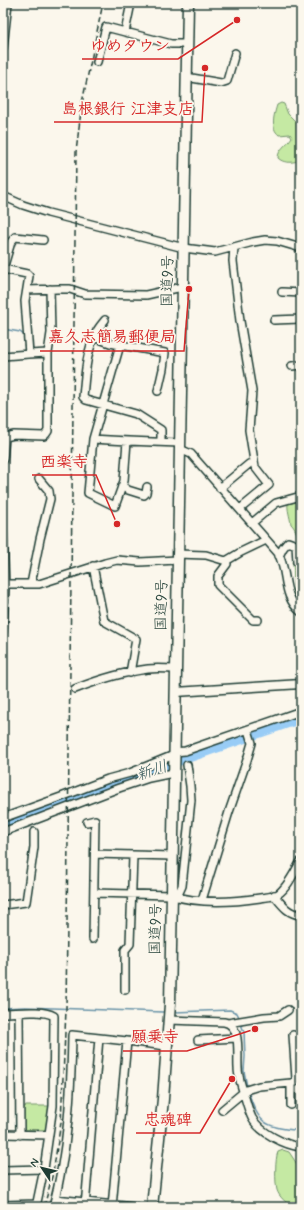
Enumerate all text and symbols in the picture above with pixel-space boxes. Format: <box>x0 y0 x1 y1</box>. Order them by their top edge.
callout: ゆめタウン <box>82 31 178 59</box>
text: ゆめタウン <box>90 36 170 57</box>
callout: 島根銀行 江津支店 <box>54 94 202 122</box>
text: 島根銀行 江津支店 <box>62 99 194 120</box>
street label: 国道9号 <box>158 255 178 307</box>
callout: 嘉久志簡易郵便局 <box>40 323 184 351</box>
text: 嘉久志簡易郵便局 <box>48 327 176 348</box>
callout: 西楽寺 <box>32 447 96 475</box>
text: 西楽寺 <box>40 452 88 473</box>
street label: 国道9号 <box>152 579 172 631</box>
water label: 新川 <box>133 756 171 786</box>
street label: 国道9号 <box>146 903 166 955</box>
callout: 願乗寺 <box>123 1023 187 1051</box>
text: 願乗寺 <box>131 1027 179 1048</box>
callout: 忠魂碑 <box>136 1105 200 1133</box>
text: 忠魂碑 <box>144 1110 192 1131</box>
north arrow <box>22 1148 62 1188</box>
text: N <box>27 1156 42 1170</box>

